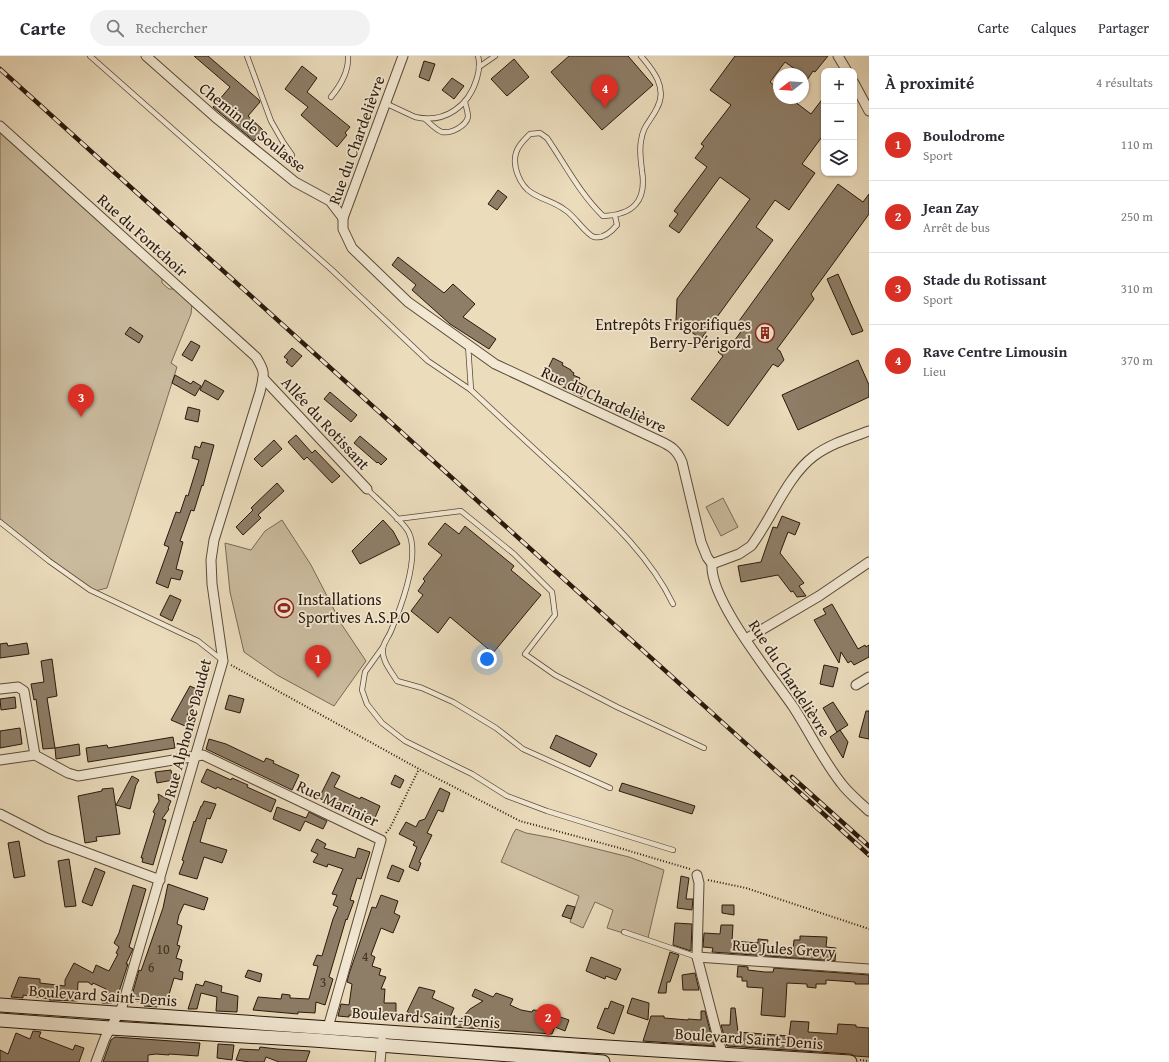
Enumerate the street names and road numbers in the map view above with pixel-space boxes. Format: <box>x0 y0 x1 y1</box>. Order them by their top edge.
street label: Rue du Chardelièvre <box>322 72 390 208</box>
street label: Chemin de Soulasse <box>194 76 312 178</box>
street label: Rue du Fontchoir <box>92 188 194 283</box>
street label: Rue du Chardelièvre <box>537 359 671 439</box>
street label: Allée du Rotissant <box>276 371 376 475</box>
street label: Rue du Chardelièvre <box>743 615 837 741</box>
street label: Rue Alphonse Daudet <box>157 656 217 800</box>
street label: Rue Marinier <box>293 773 383 833</box>
street label: Rue Jules Grevy <box>731 932 837 964</box>
street label: Boulevard Saint-Denis <box>28 978 178 1012</box>
street label: Boulevard Saint-Denis <box>351 1000 501 1034</box>
street label: Boulevard Saint-Denis <box>674 1021 824 1055</box>

